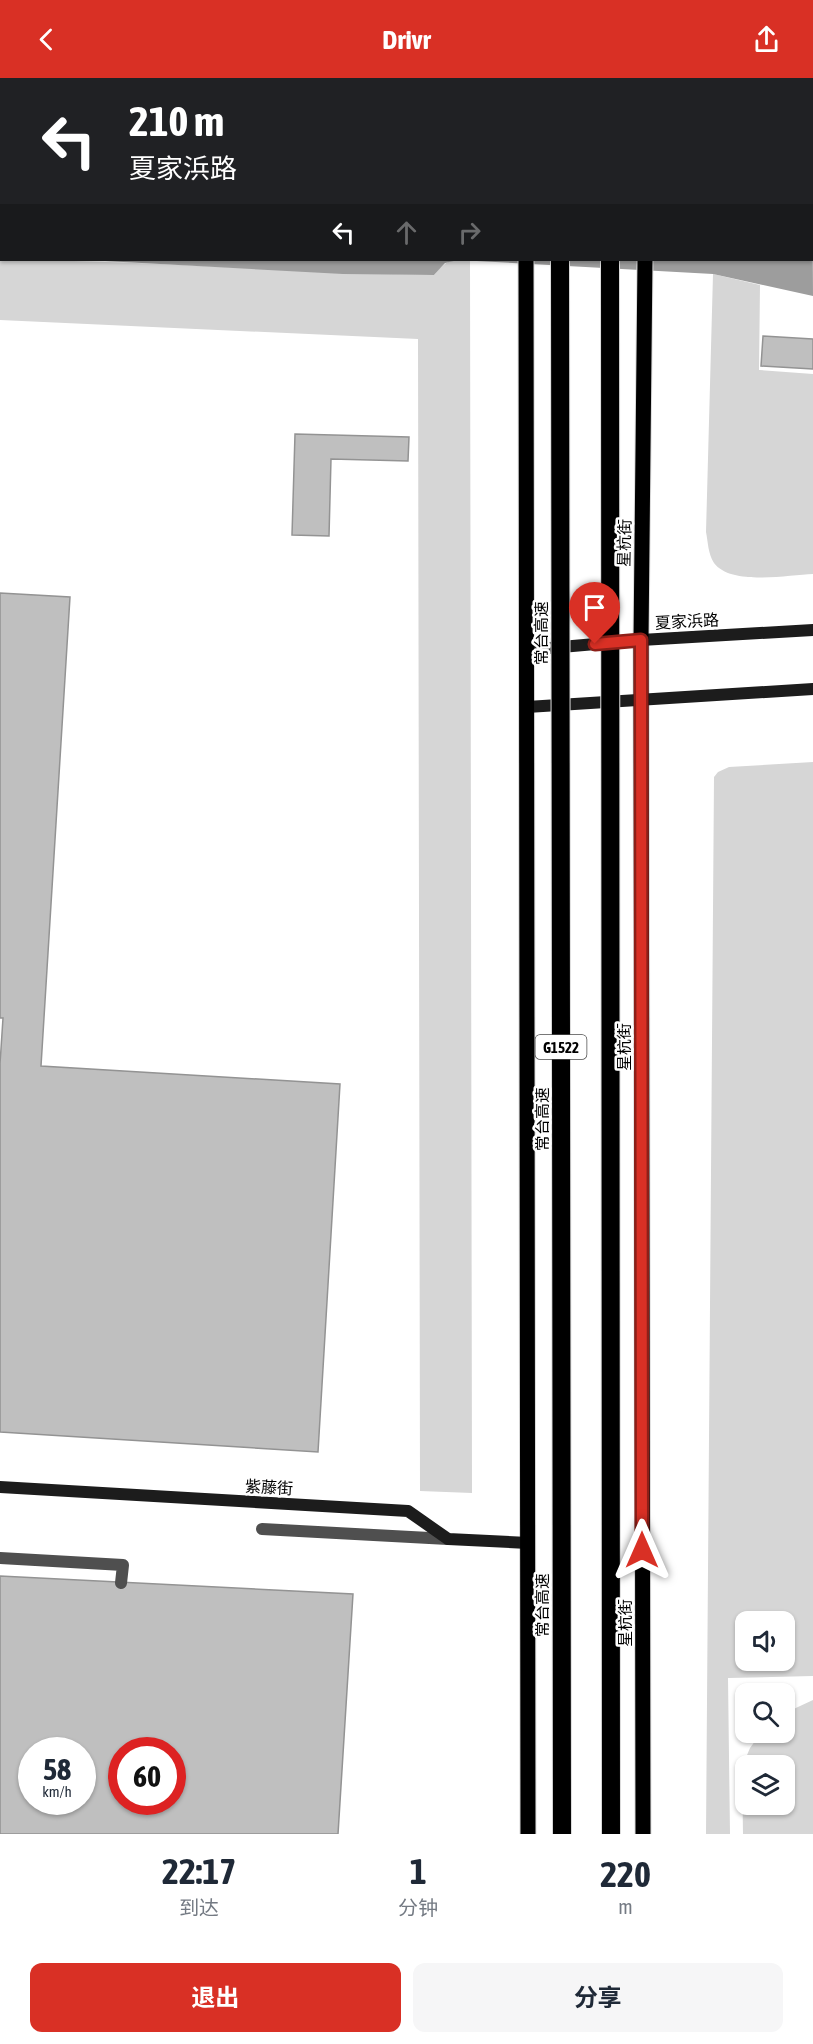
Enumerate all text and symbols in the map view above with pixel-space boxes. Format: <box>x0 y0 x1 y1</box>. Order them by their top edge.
icon: back <box>30 23 63 56</box>
icon: share <box>750 23 783 56</box>
text: Drivr <box>382 24 431 55</box>
text: 210 m <box>129 97 224 145</box>
icon: left <box>30 102 108 180</box>
text: 夏家浜路 <box>129 153 237 184</box>
icon: left <box>327 216 360 249</box>
icon: ahead <box>390 216 423 249</box>
icon: right <box>453 216 486 249</box>
street label: 星杭街 <box>615 519 633 567</box>
pin <box>569 582 620 644</box>
icon: arrive <box>578 591 611 624</box>
street label: 常台高速 <box>532 601 550 665</box>
street label: 夏家浜路 <box>655 610 719 632</box>
street label: 星杭街 <box>615 1023 633 1071</box>
road number: G1522 <box>536 1035 586 1059</box>
street label: 常台高速 <box>533 1087 551 1151</box>
street label: 紫藤街 <box>245 1477 293 1497</box>
position arrow <box>610 1518 674 1582</box>
street label: 常台高速 <box>533 1573 551 1637</box>
street label: 星杭街 <box>616 1599 634 1647</box>
map controls <box>735 1611 795 1815</box>
button: sound <box>735 1611 795 1671</box>
button: search <box>735 1683 795 1743</box>
speed limit sign: 60 <box>108 1737 186 1815</box>
text: 58 <box>43 1752 71 1786</box>
button: layers <box>735 1755 795 1815</box>
text: km/h <box>42 1783 72 1800</box>
text: 22:17 <box>162 1850 236 1892</box>
text: 1 <box>410 1850 427 1892</box>
text: 220 <box>600 1853 651 1895</box>
text: m <box>618 1895 633 1918</box>
text: 到达 <box>179 1896 219 1919</box>
text: 分钟 <box>398 1896 438 1919</box>
button: 退出 <box>30 1963 401 2032</box>
button: 分享 <box>413 1963 783 2032</box>

